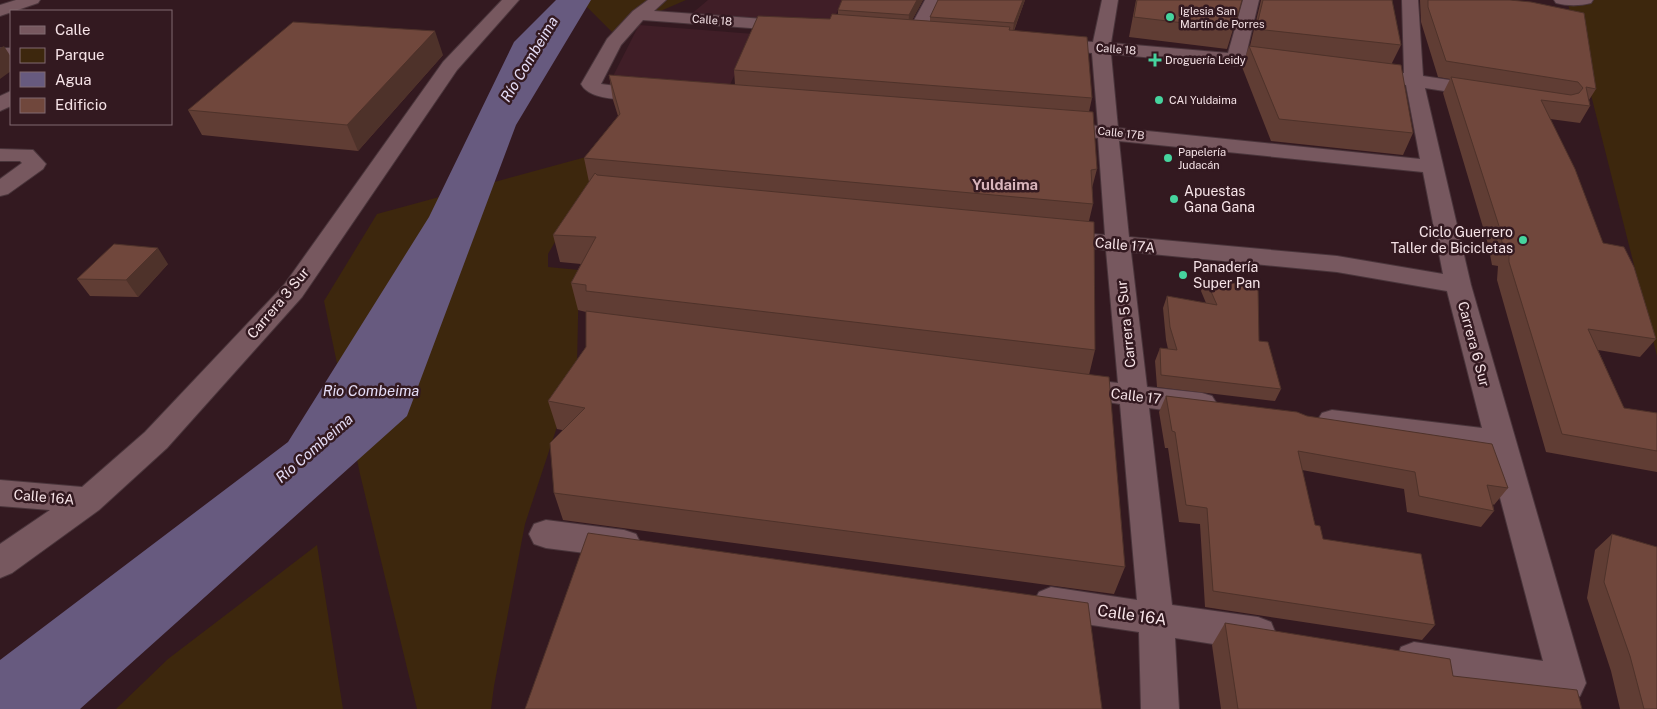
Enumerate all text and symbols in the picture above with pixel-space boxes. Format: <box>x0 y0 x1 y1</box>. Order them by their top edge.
place label: Iglesia San Martín de Porres <box>1180 5 1265 30</box>
legend <box>10 10 172 125</box>
marker: Iglesia San Martín de Porres <box>1164 11 1176 23</box>
water label: Río Combeima <box>497 13 561 105</box>
street label: Calle 18 <box>692 13 732 27</box>
text: Calle <box>55 21 91 38</box>
street label: Calle 18 <box>1096 42 1136 56</box>
text: Parque <box>55 46 105 63</box>
marker: Droguería Leidy <box>1149 54 1161 66</box>
place label: Droguería Leidy <box>1165 54 1246 66</box>
text: Agua <box>55 71 92 88</box>
marker: CAI Yuldaima <box>1153 94 1165 106</box>
place label: CAI Yuldaima <box>1169 94 1237 106</box>
text: Edificio <box>55 96 107 113</box>
street label: Calle 17B <box>1097 125 1145 141</box>
place label: Papelería Judacán <box>1178 146 1226 171</box>
marker: Papelería Judacán <box>1162 152 1174 164</box>
district label: Yuldaima <box>972 176 1038 193</box>
place label: Apuestas Gana Gana <box>1184 183 1255 215</box>
marker: Apuestas Gana Gana <box>1168 193 1180 205</box>
place label: Ciclo Guerrero Taller de Bicicletas <box>1391 224 1513 256</box>
street label: Calle 17A <box>1094 234 1156 256</box>
marker: Ciclo Guerrero Taller de Bicicletas <box>1517 234 1529 246</box>
place label: Panadería Super Pan <box>1193 259 1260 291</box>
street label: Carrera 3 Sur <box>244 264 312 342</box>
marker: Panadería Super Pan <box>1177 269 1189 281</box>
street label: Carrera 5 Sur <box>1113 279 1139 369</box>
street label: Carrera 6 Sur <box>1455 300 1493 388</box>
water label: Rio Combeima <box>323 382 419 399</box>
street label: Calle 17 <box>1110 385 1162 407</box>
water label: Río Combeima <box>272 410 356 486</box>
street label: Calle 16A <box>13 486 75 508</box>
street label: Calle 16A <box>1096 601 1168 629</box>

